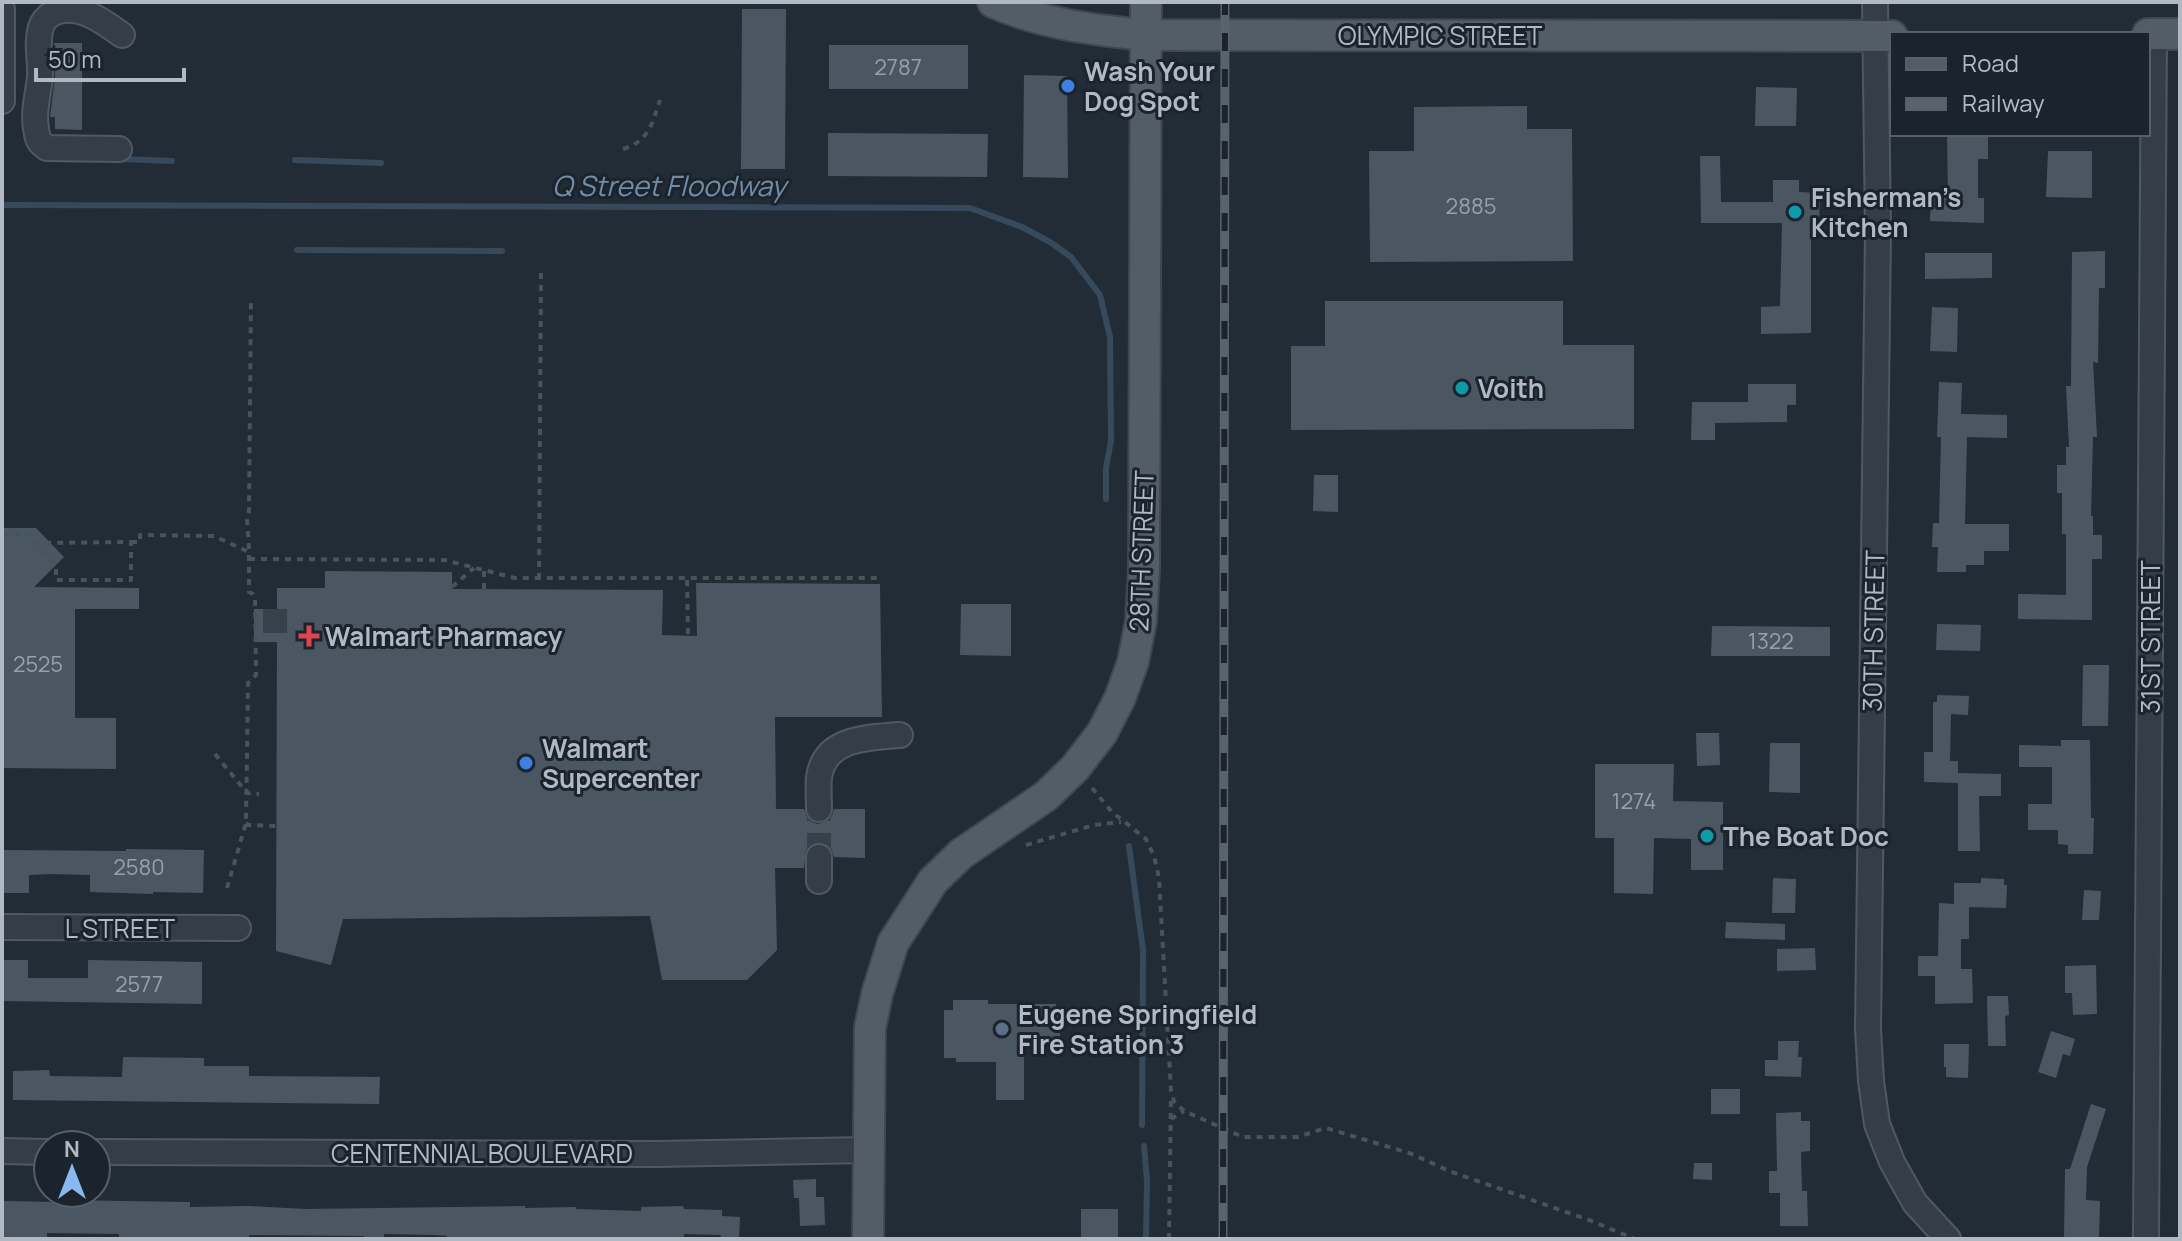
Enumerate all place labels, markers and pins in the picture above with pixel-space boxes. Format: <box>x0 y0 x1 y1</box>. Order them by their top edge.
place label: Wash Your Dog Spot <box>1084 53 1215 119</box>
marker: Wash Your Dog Spot <box>1059 77 1077 95</box>
place label: Fisherman’s Kitchen <box>1811 179 1961 245</box>
marker: Fisherman’s Kitchen <box>1786 203 1804 221</box>
place label: Voith <box>1478 370 1544 406</box>
marker: Voith <box>1453 379 1471 397</box>
place label: Walmart Pharmacy <box>325 618 563 654</box>
marker: Walmart Pharmacy <box>300 627 318 645</box>
place label: Walmart Supercenter <box>542 730 700 796</box>
marker: Walmart Supercenter <box>517 754 535 772</box>
place label: The Boat Doc <box>1723 818 1889 854</box>
marker: The Boat Doc <box>1698 827 1716 845</box>
place label: Eugene Springfield Fire Station 3 <box>1018 996 1257 1062</box>
marker: Eugene Springfield Fire Station 3 <box>993 1020 1011 1038</box>

